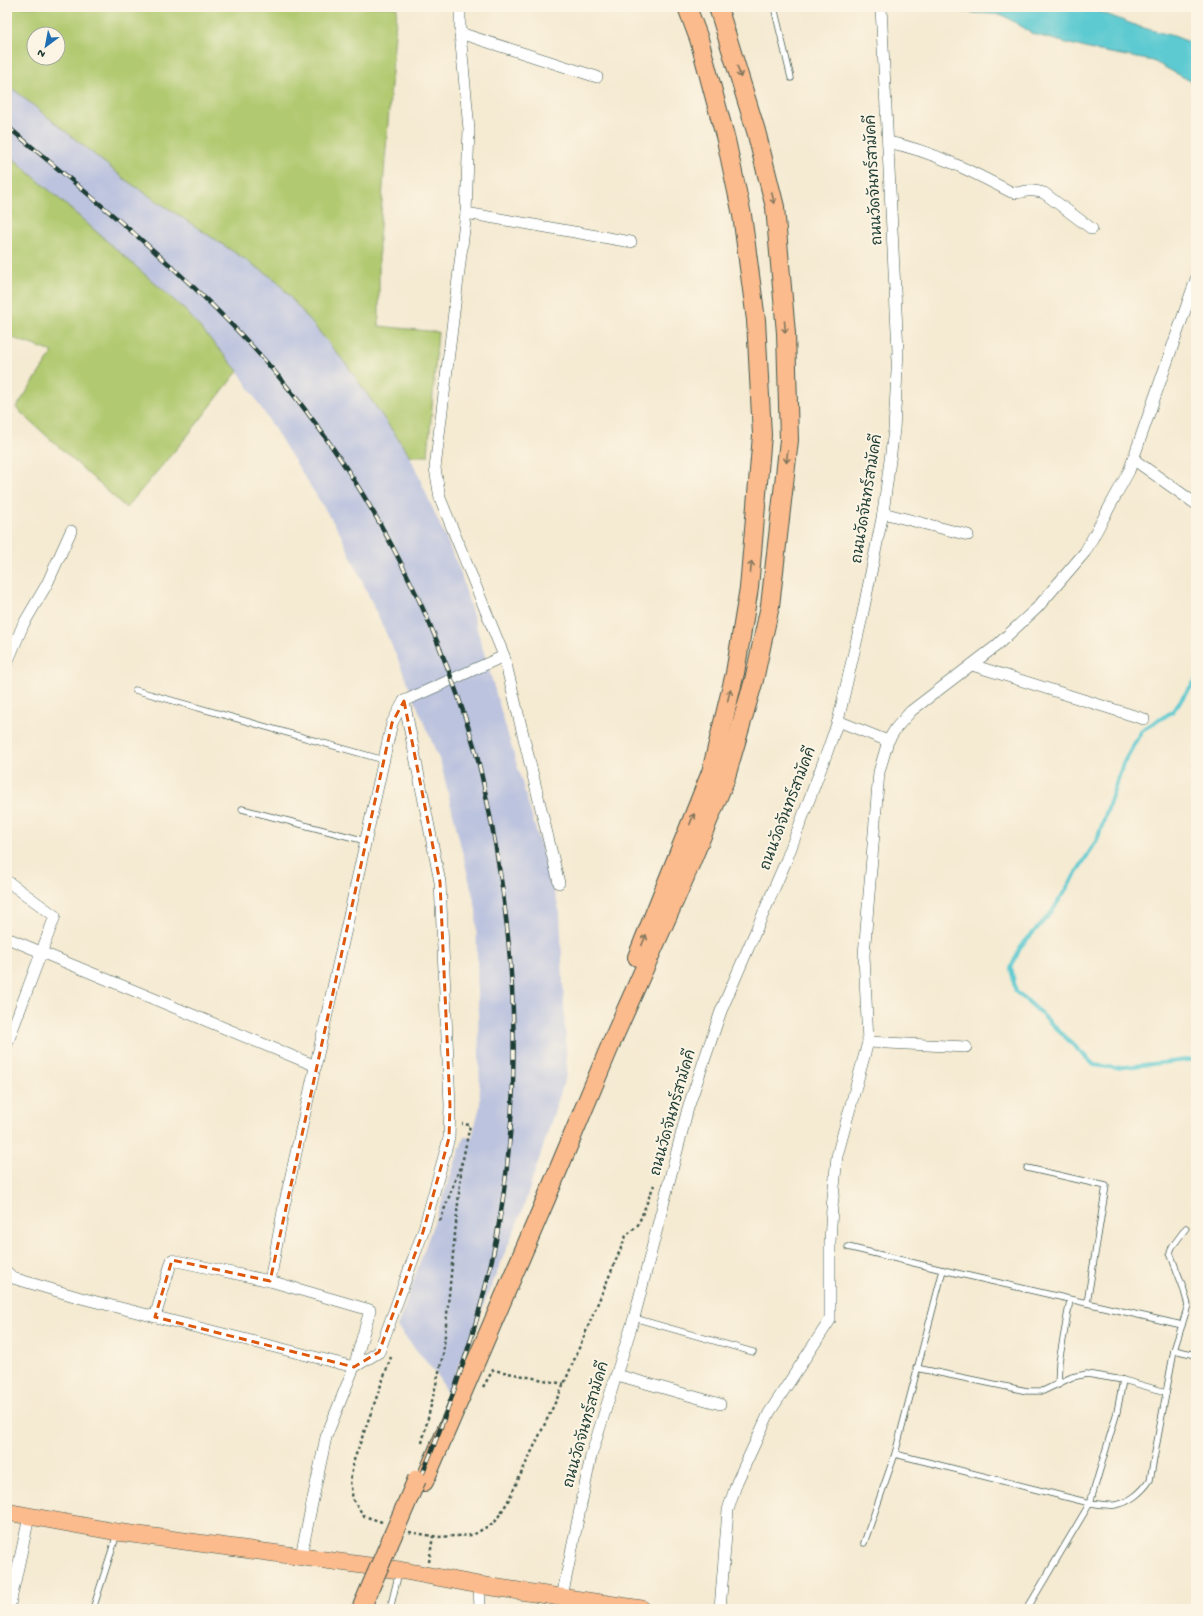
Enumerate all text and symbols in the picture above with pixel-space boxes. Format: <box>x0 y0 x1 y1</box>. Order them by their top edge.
north arrow <box>26 26 66 66</box>
text: N <box>36 46 48 60</box>
one-way arrow <box>736 66 743 79</box>
street label: ถนนวัดจันทร์สามัคคี <box>860 114 887 246</box>
one-way arrow <box>769 191 777 204</box>
one-way arrow <box>782 320 789 333</box>
street label: ถนนวัดจันทร์สามัคคี <box>846 432 887 565</box>
one-way arrow <box>783 450 791 463</box>
one-way arrow <box>747 561 754 574</box>
one-way arrow <box>726 689 734 702</box>
street label: ถนนวัดจันทร์สามัคคี <box>754 743 821 873</box>
one-way arrow <box>689 813 696 825</box>
one-way arrow <box>640 934 648 946</box>
street label: ถนนวัดจันทร์สามัคคี <box>644 1047 701 1178</box>
street label: ถนนวัดจันทร์สามัคคี <box>557 1359 614 1490</box>

